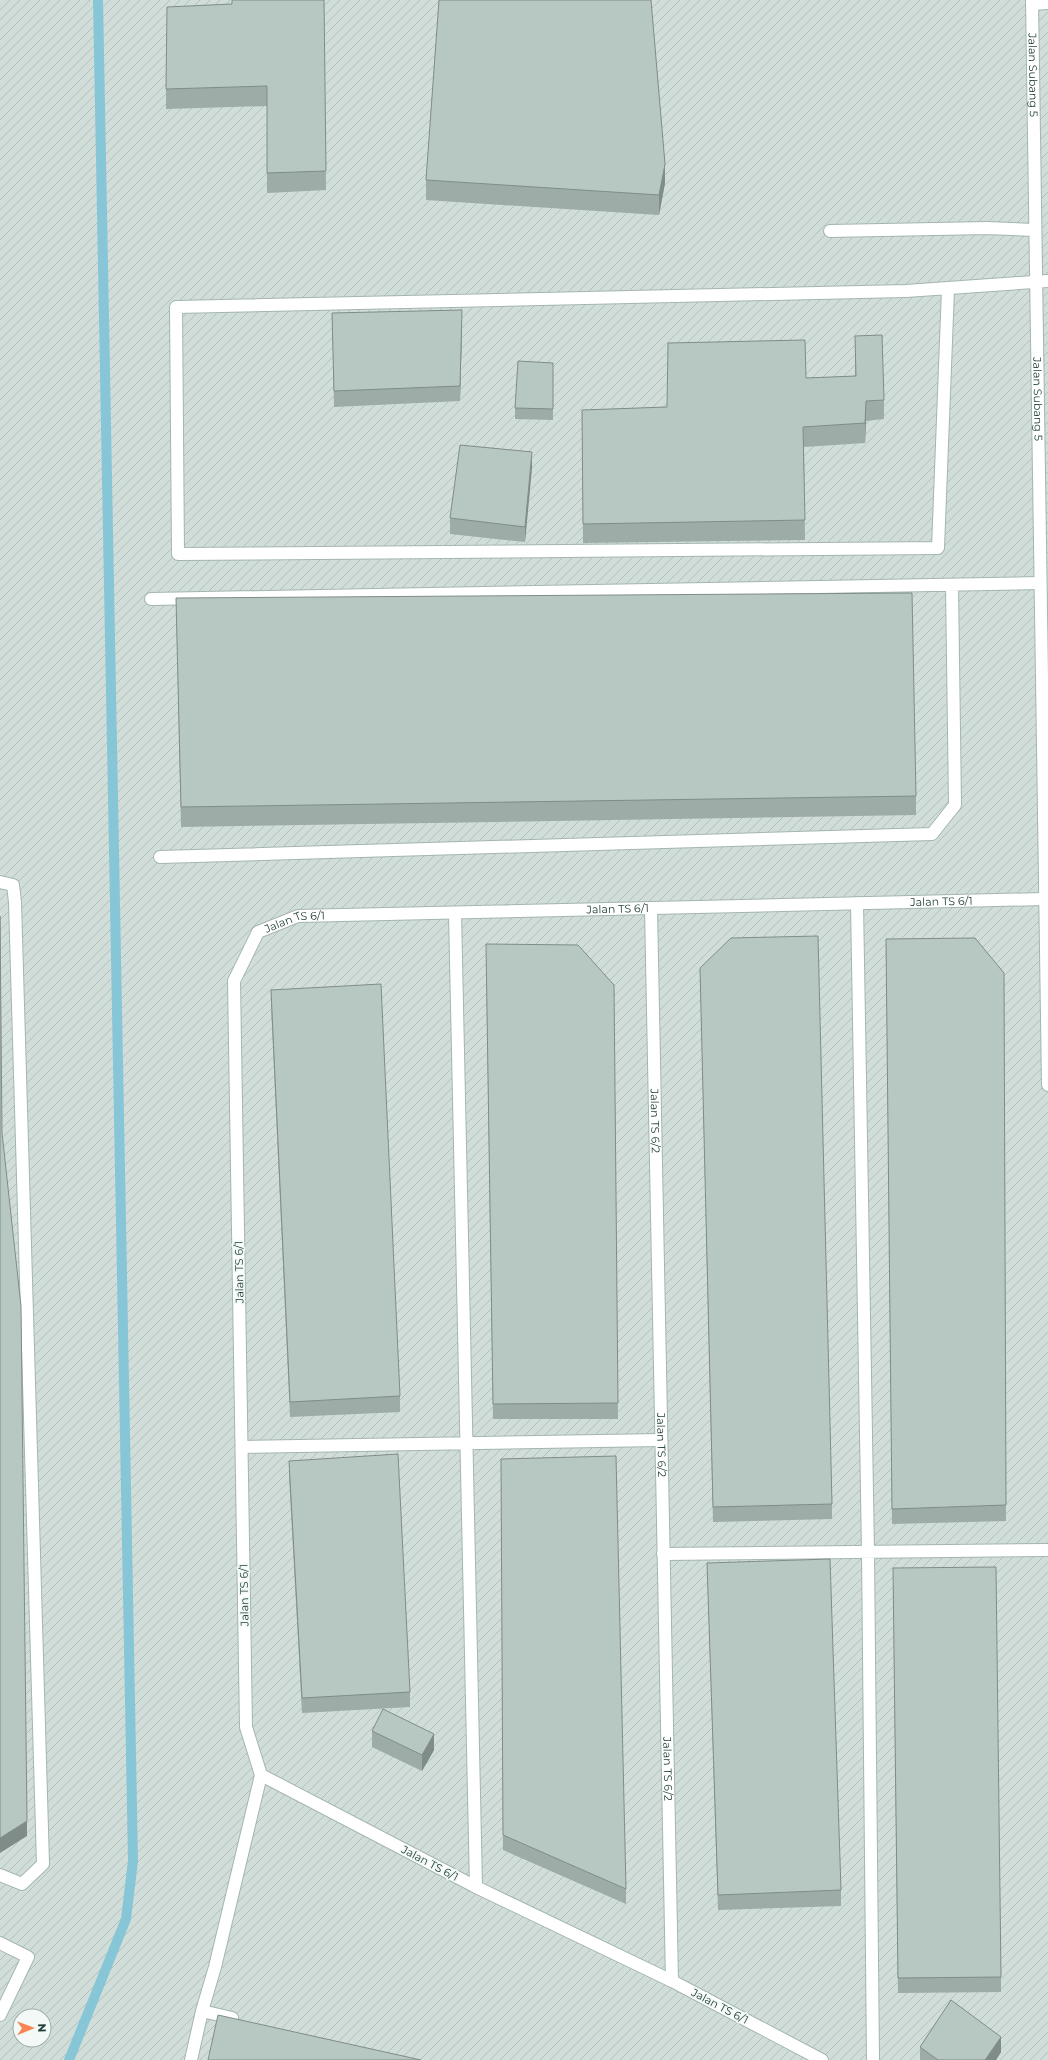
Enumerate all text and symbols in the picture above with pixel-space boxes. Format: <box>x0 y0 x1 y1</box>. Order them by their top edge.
street label: Jalan Subang 5 <box>1025 32 1041 117</box>
street label: Jalan Subang 5 <box>1030 356 1046 441</box>
street label: Jalan TS 6/1 <box>909 894 973 909</box>
street label: Jalan TS 6/1 <box>585 901 649 916</box>
street label: Jalan TS 6/1 <box>261 908 325 936</box>
street label: Jalan TS 6/2 <box>648 1088 663 1153</box>
street label: Jalan TS 6/1 <box>231 1241 247 1304</box>
street label: Jalan TS 6/2 <box>654 1412 669 1477</box>
street label: Jalan TS 6/1 <box>236 1564 252 1627</box>
street label: Jalan TS 6/2 <box>660 1735 675 1801</box>
street label: Jalan TS 6/1 <box>398 1842 461 1884</box>
street label: Jalan TS 6/1 <box>688 1985 751 2027</box>
north arrow <box>12 2008 52 2048</box>
text: N <box>35 2023 49 2032</box>

